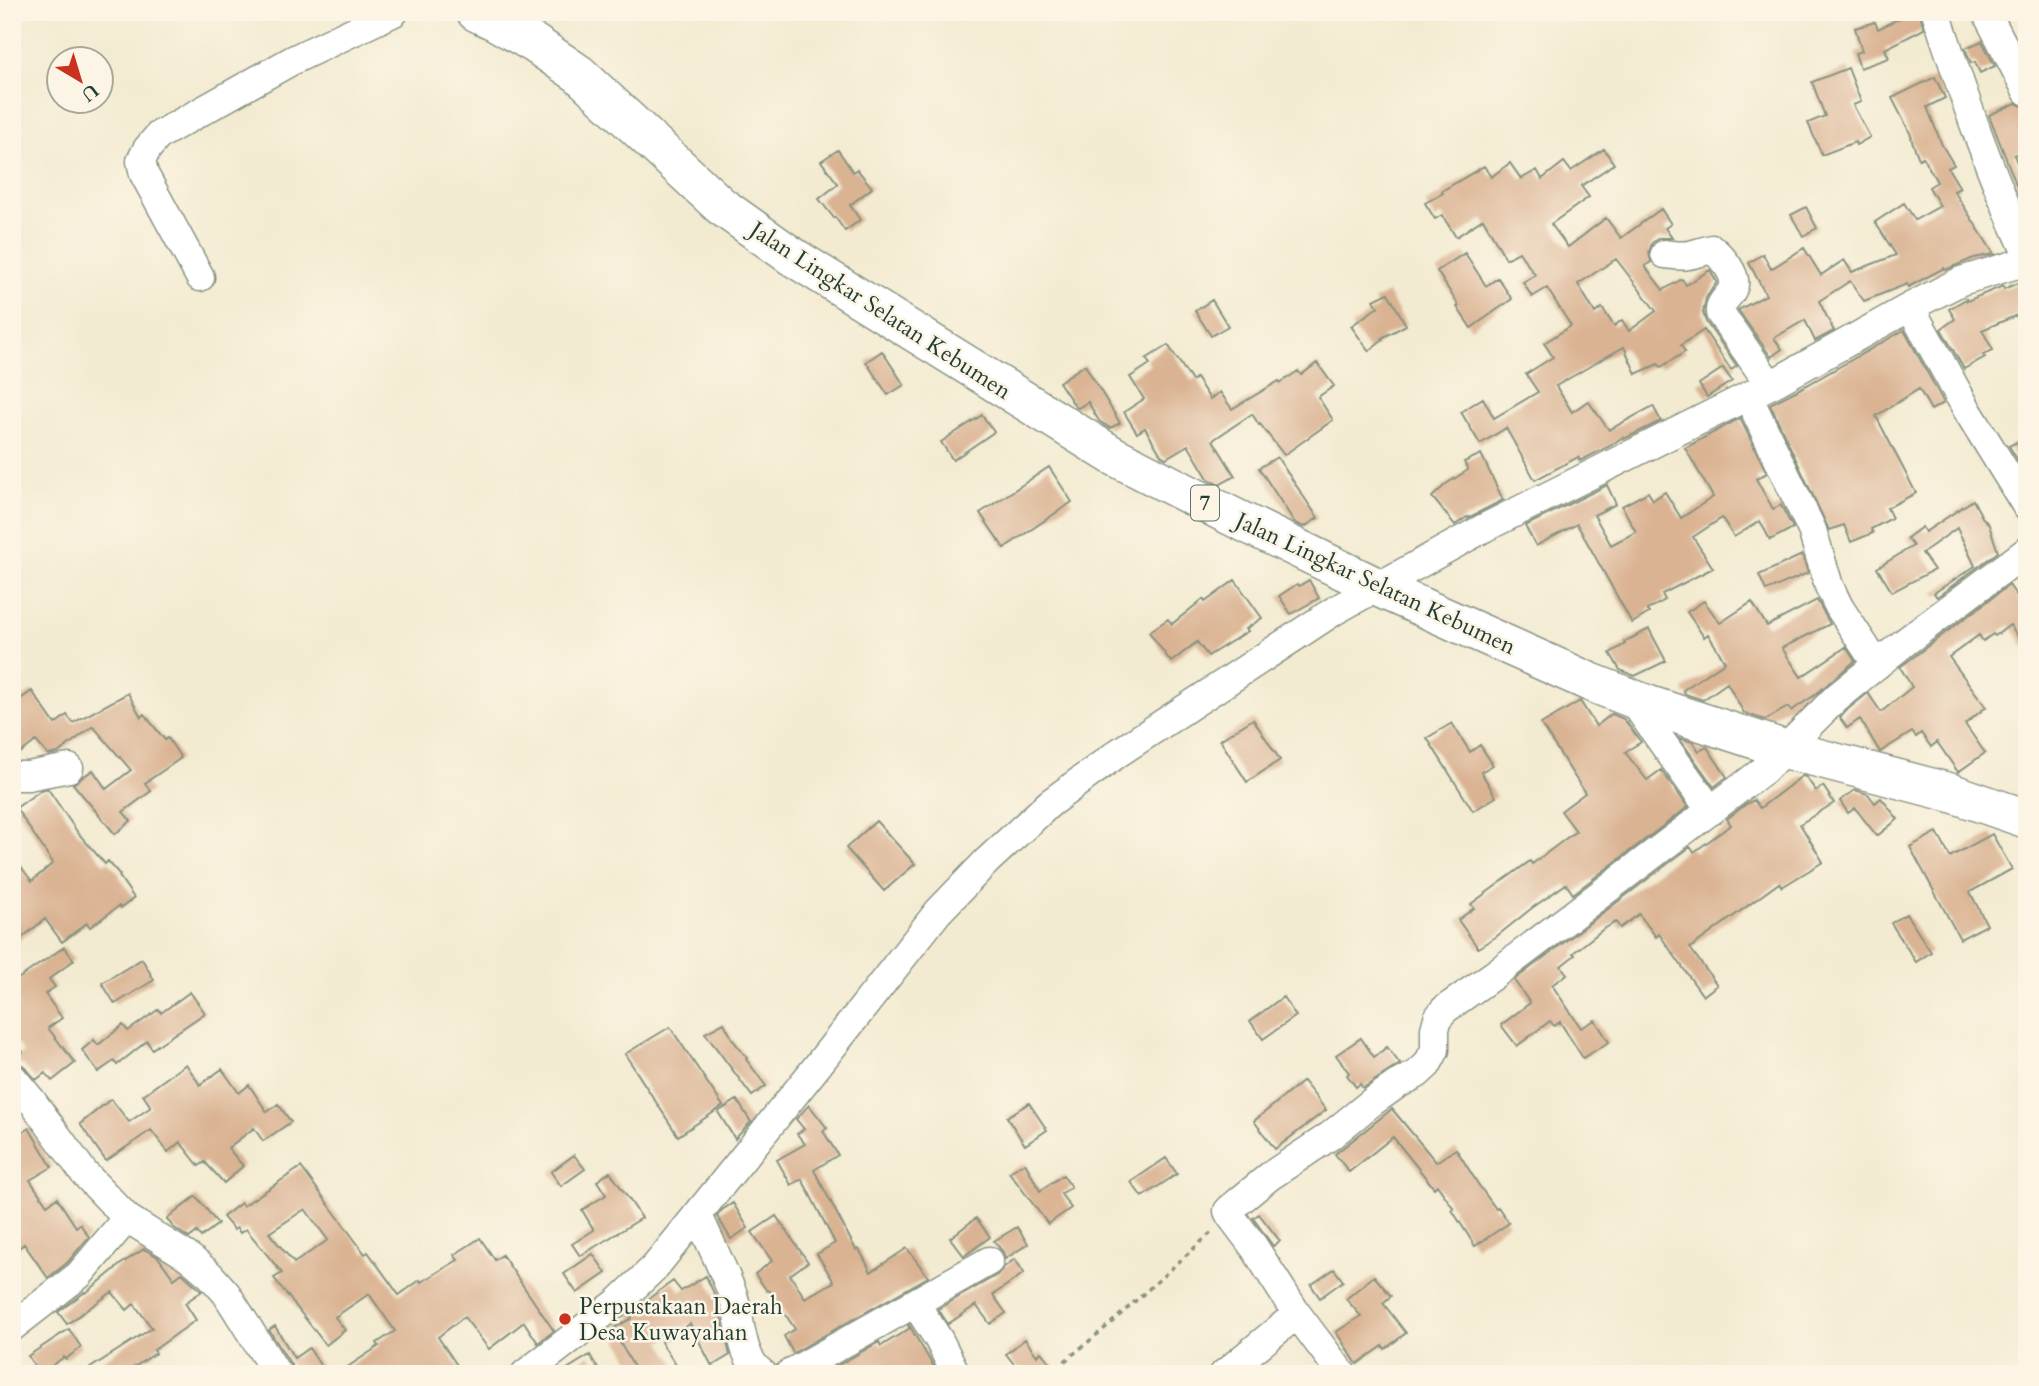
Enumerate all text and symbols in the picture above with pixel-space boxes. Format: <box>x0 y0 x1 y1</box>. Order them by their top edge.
north arrow <box>46 46 116 116</box>
text: U <box>75 78 104 108</box>
street label: Jalan Lingkar Selatan Kebumen <box>742 213 1017 407</box>
road number: 7 <box>1191 486 1219 520</box>
street label: Jalan Lingkar Selatan Kebumen <box>1228 504 1521 662</box>
place label: Perpustakaan Daerah Desa Kuwayahan <box>579 1291 783 1348</box>
marker: Perpustakaan Daerah Desa Kuwayahan <box>557 1311 573 1327</box>

